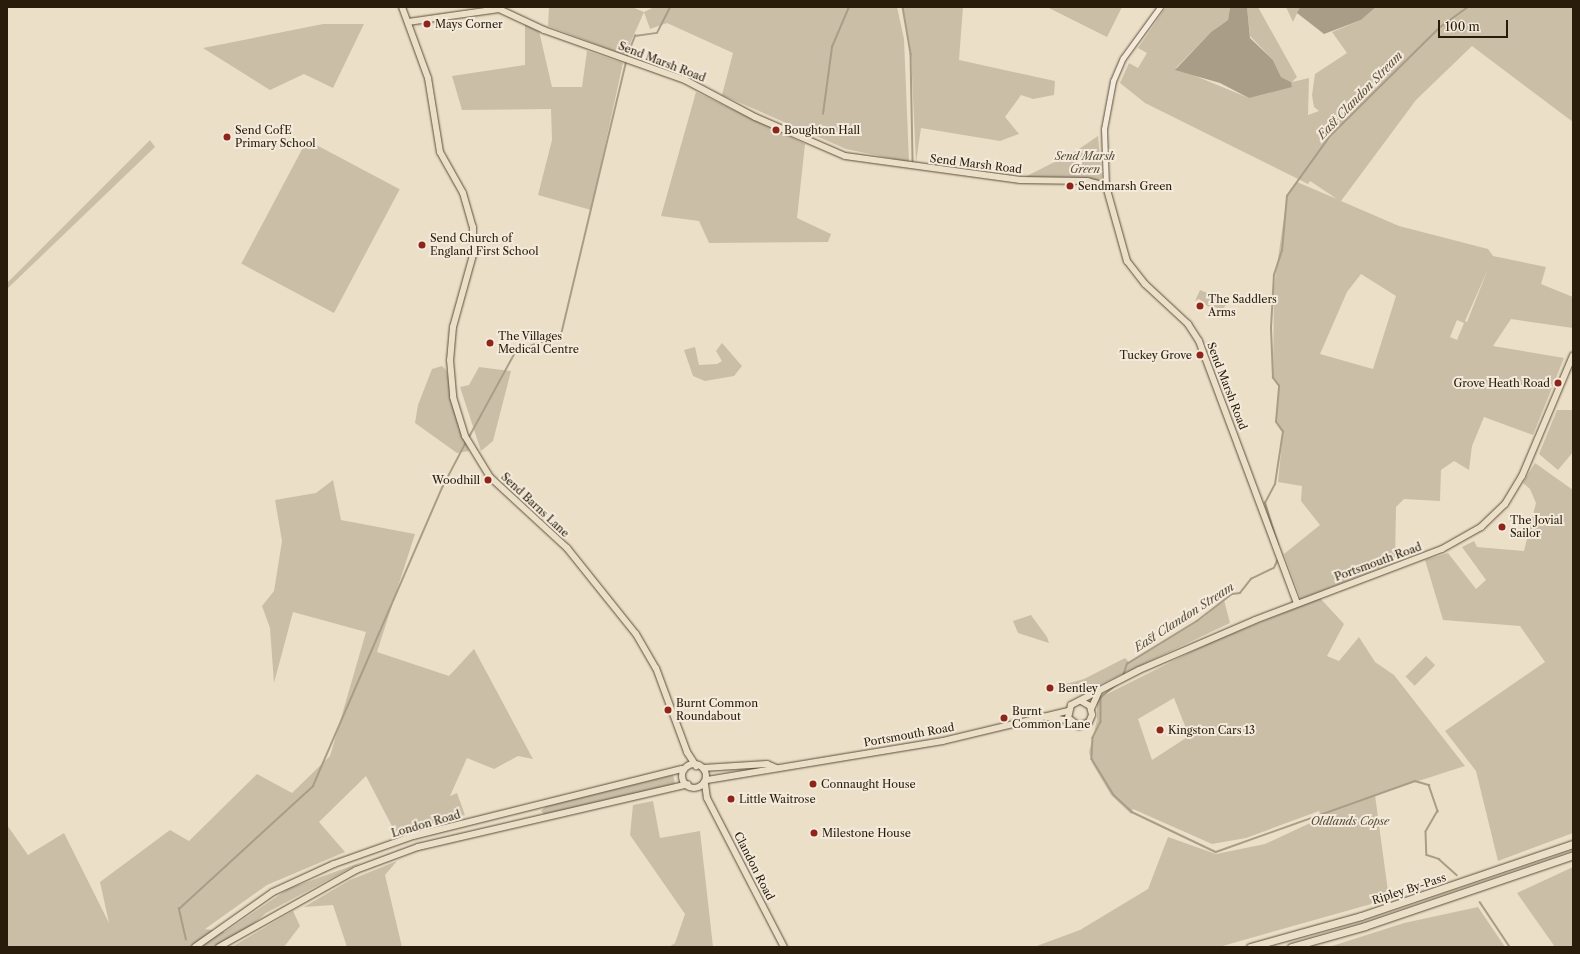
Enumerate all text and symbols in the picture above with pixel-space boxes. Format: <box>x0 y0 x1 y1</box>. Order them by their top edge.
scale bar <box>1440 12 1510 38</box>
place label: Mays Corner <box>435 17 503 31</box>
marker: Mays Corner <box>422 19 432 29</box>
text: 100 m <box>1445 19 1480 34</box>
street label: Send Marsh Road <box>616 39 708 85</box>
water label: East Clandon Stream <box>1314 48 1406 142</box>
place label: Boughton Hall <box>784 123 860 137</box>
place label: Send CofE Primary School <box>235 124 316 150</box>
marker: Boughton Hall <box>771 125 781 135</box>
marker: Send CofE Primary School <box>222 132 232 142</box>
park label: Send Marsh Green <box>1055 150 1115 176</box>
street label: Send Marsh Road <box>929 152 1023 176</box>
place label: Sendmarsh Green <box>1078 179 1172 193</box>
marker: Sendmarsh Green <box>1065 181 1075 191</box>
place label: Send Church of England First School <box>430 232 539 258</box>
marker: Send Church of England First School <box>417 240 427 250</box>
place label: The Saddlers Arms <box>1208 293 1277 319</box>
marker: The Saddlers Arms <box>1195 301 1205 311</box>
place label: The Villages Medical Centre <box>498 330 579 356</box>
marker: The Villages Medical Centre <box>485 338 495 348</box>
street label: Send Marsh Road <box>1204 340 1250 432</box>
place label: Tuckey Grove <box>1119 348 1192 362</box>
marker: Tuckey Grove <box>1195 350 1205 360</box>
place label: Grove Heath Road <box>1453 376 1550 390</box>
marker: Grove Heath Road <box>1553 378 1563 388</box>
street label: Send Barns Lane <box>498 470 572 540</box>
place label: Woodhill <box>432 473 480 487</box>
marker: Woodhill <box>483 475 493 485</box>
place label: The Jovial Sailor <box>1510 514 1563 540</box>
marker: The Jovial Sailor <box>1497 522 1507 532</box>
street label: Portsmouth Road <box>1333 540 1423 584</box>
water label: East Clandon Stream <box>1131 579 1237 655</box>
place label: Bentley <box>1058 681 1098 695</box>
marker: Bentley <box>1045 683 1055 693</box>
place label: Burnt Common Roundabout <box>676 697 758 723</box>
marker: Burnt Common Roundabout <box>663 705 673 715</box>
place label: Burnt Common Lane <box>1012 705 1090 731</box>
marker: Burnt Common Lane <box>999 713 1009 723</box>
street label: Portsmouth Road <box>863 721 955 749</box>
place label: Kingston Cars 13 <box>1168 723 1255 737</box>
marker: Kingston Cars 13 <box>1155 725 1165 735</box>
place label: Connaught House <box>821 777 916 791</box>
marker: Connaught House <box>808 779 818 789</box>
place label: Little Waitrose <box>739 792 816 806</box>
marker: Little Waitrose <box>726 794 736 804</box>
street label: London Road <box>390 808 462 840</box>
park label: Oldlands Copse <box>1311 814 1389 828</box>
place label: Milestone House <box>822 826 911 840</box>
marker: Milestone House <box>809 828 819 838</box>
street label: Clandon Road <box>731 830 777 902</box>
street label: Ripley By-Pass <box>1370 871 1448 907</box>

